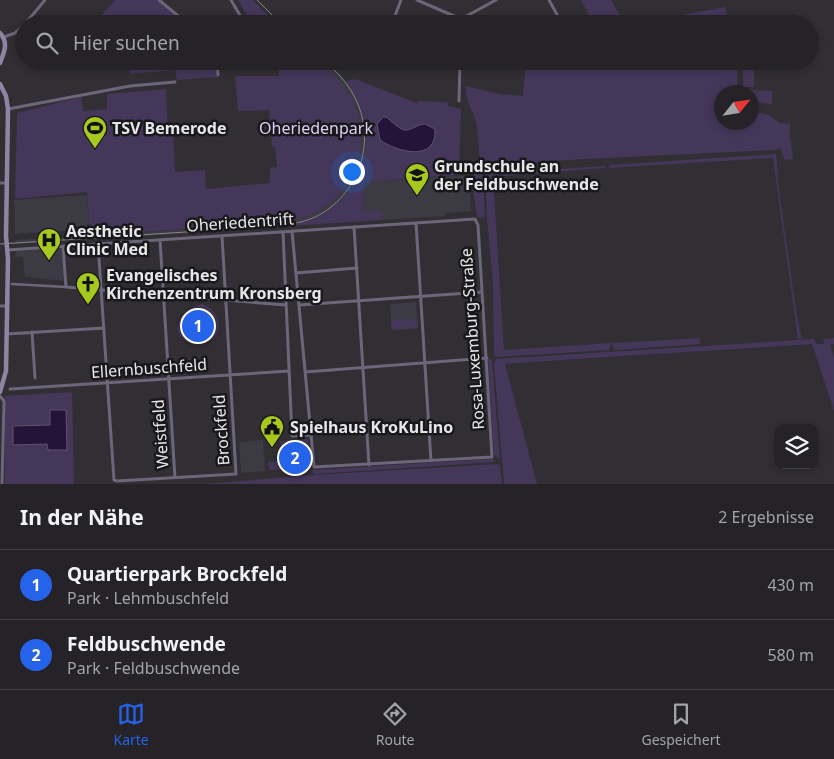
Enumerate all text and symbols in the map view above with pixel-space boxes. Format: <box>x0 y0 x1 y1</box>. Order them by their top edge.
search box <box>15 15 819 70</box>
icon: search <box>33 29 61 57</box>
text: Hier suchen <box>73 30 180 56</box>
north arrow <box>714 85 759 130</box>
sports icon: TSV Bemerode <box>82 115 108 149</box>
place label: TSV Bemerode <box>112 117 226 139</box>
park label: Oheriedenpark <box>259 117 373 139</box>
place label: Grundschule an der Feldbuschwende <box>434 155 599 195</box>
your location <box>339 159 365 185</box>
school or university icon: Grundschule an der Feldbuschwende <box>404 162 430 196</box>
street label: Oheriedentrift <box>186 207 295 237</box>
place label: Aesthetic Clinic Med <box>66 220 148 260</box>
hospital icon: Aesthetic Clinic Med <box>36 227 62 261</box>
street label: Rosa-Luxemburg-Straße <box>455 247 489 431</box>
place label: Evangelisches Kirchenzentrum Kronsberg <box>106 264 322 304</box>
church icon: Evangelisches Kirchenzentrum Kronsberg <box>75 271 101 305</box>
pin: 1 <box>182 307 214 345</box>
street label: Ellernbuschfeld <box>90 353 208 383</box>
street label: Brockfeld <box>208 394 234 466</box>
street label: Weistfeld <box>147 398 173 470</box>
public building icon: Spielhaus KroKuLino <box>259 414 285 448</box>
place label: Spielhaus KroKuLino <box>290 416 453 438</box>
map controls <box>774 424 819 469</box>
button: layers <box>774 424 819 469</box>
pin: 2 <box>279 439 311 477</box>
text: In der Nähe <box>20 503 144 531</box>
text: 2 Ergebnisse <box>718 506 814 528</box>
text: Quartierpark Brockfeld <box>67 561 287 587</box>
text: 1 <box>31 574 41 596</box>
text: 430 m <box>767 574 814 596</box>
text: Park · Lehmbuschfeld <box>67 587 229 609</box>
text: Feldbuschwende <box>67 631 226 657</box>
text: 2 <box>31 644 41 666</box>
text: 580 m <box>767 644 814 666</box>
text: Park · Feldbuschwende <box>67 657 240 679</box>
tab: Karte <box>113 700 149 749</box>
tab: Route <box>376 700 415 749</box>
tab: Gespeichert <box>641 700 721 749</box>

